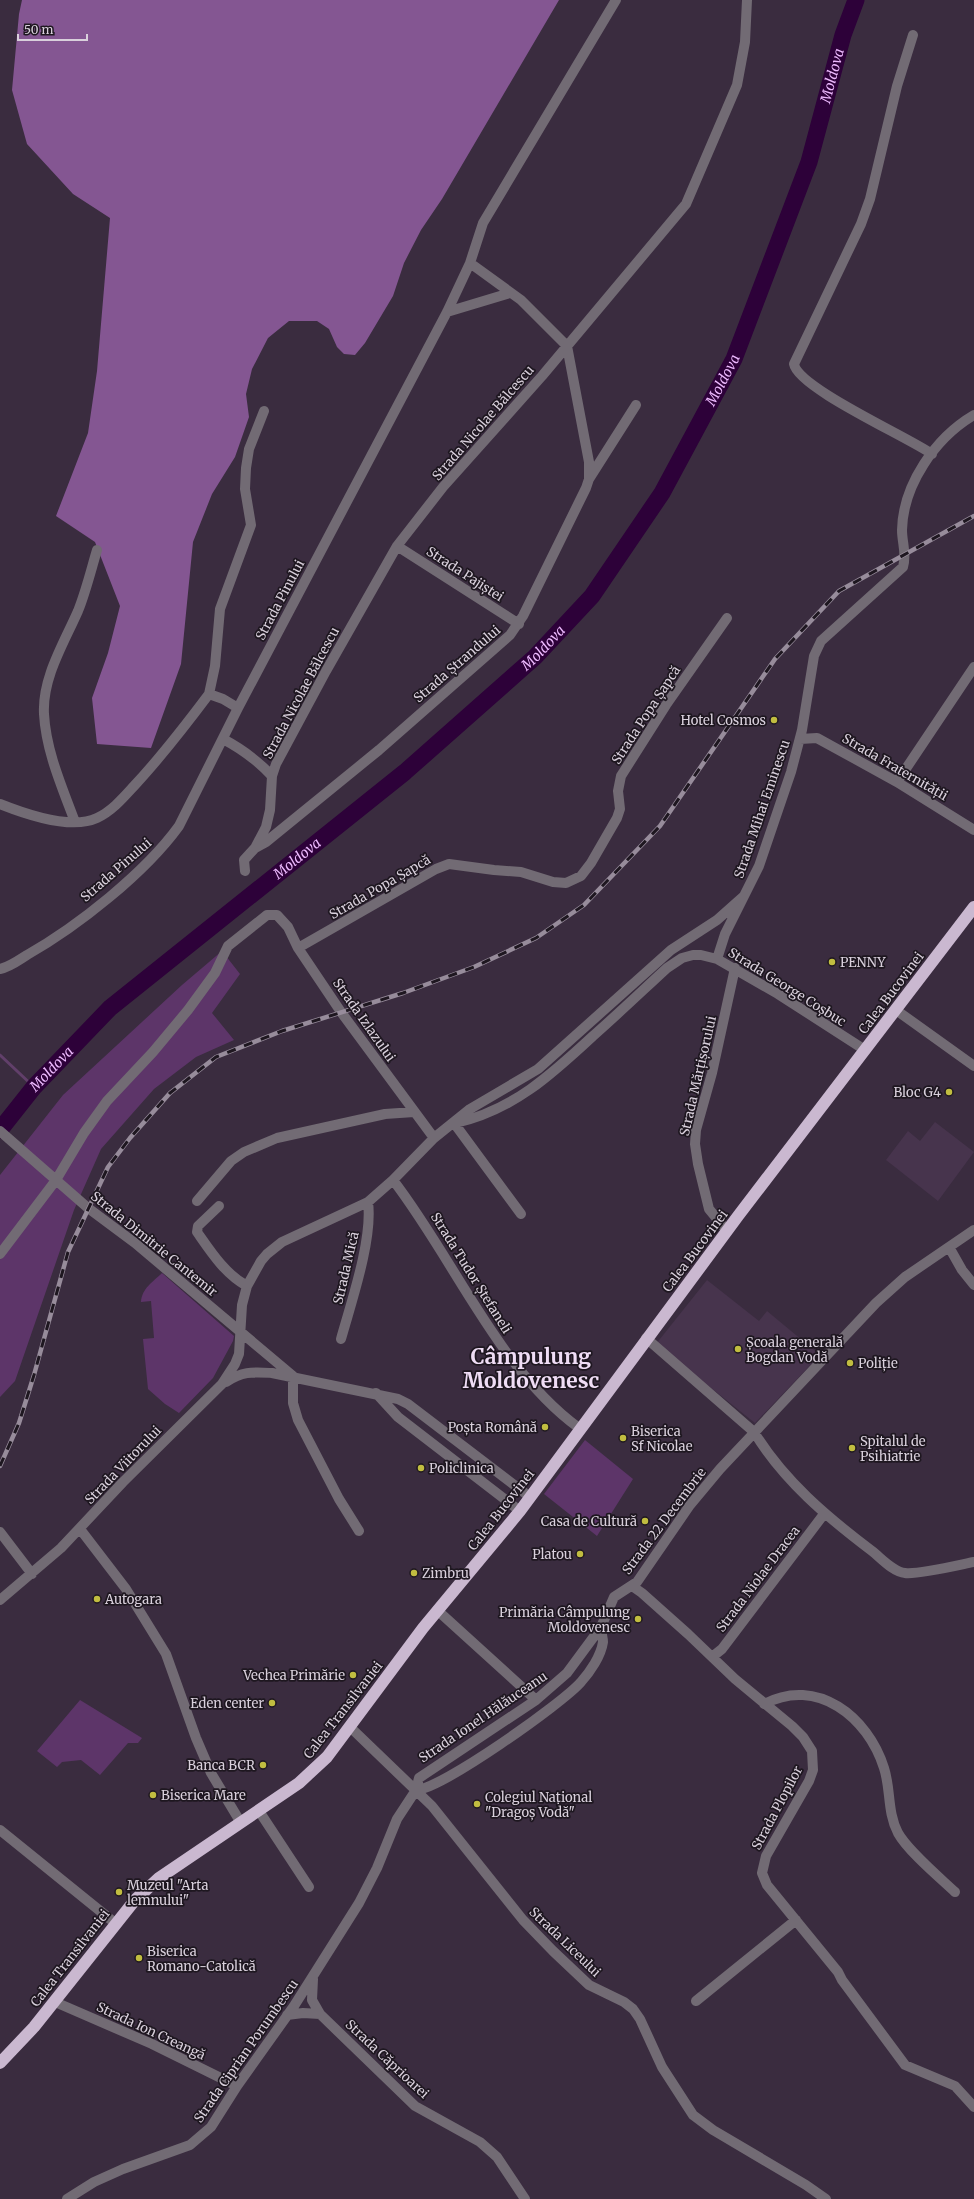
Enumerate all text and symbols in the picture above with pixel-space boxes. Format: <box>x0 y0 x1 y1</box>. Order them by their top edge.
scale bar <box>18 16 87 42</box>
text: 50 m <box>24 22 53 37</box>
water label: Moldova <box>816 46 848 106</box>
water label: Moldova <box>701 352 744 410</box>
street label: Strada Nicolae Bălcescu <box>428 362 538 484</box>
street label: Strada Pajiștei <box>423 543 507 605</box>
street label: Strada Pinului <box>252 557 308 643</box>
street label: Strada Ștrandului <box>410 622 504 706</box>
water label: Moldova <box>516 622 569 675</box>
street label: Strada Nicolae Bălcescu <box>259 624 343 762</box>
street label: Strada Popa Șapcă <box>608 663 684 767</box>
place label: Hotel Cosmos <box>680 712 766 729</box>
marker: Hotel Cosmos <box>769 715 779 725</box>
street label: Strada Fraternității <box>839 730 951 804</box>
street label: Strada Mihai Eminescu <box>730 737 794 881</box>
street label: Strada Pinului <box>77 834 155 906</box>
water label: Moldova <box>269 834 325 883</box>
street label: Strada Popa Șapcă <box>326 851 434 923</box>
street label: Strada George Coșbuc <box>725 944 849 1030</box>
street label: Calea Bucovinei <box>855 949 927 1037</box>
place label: PENNY <box>840 954 886 971</box>
marker: PENNY <box>827 957 837 967</box>
street label: Strada Izlazului <box>329 975 399 1065</box>
street label: Strada Mărțișorului <box>676 1014 720 1138</box>
water label: Moldova <box>25 1042 77 1096</box>
place label: Bloc G4 <box>893 1084 941 1101</box>
marker: Bloc G4 <box>944 1087 954 1097</box>
street label: Strada Dimitrie Cantemir <box>87 1188 221 1300</box>
street label: Calea Bucovinei <box>659 1207 731 1295</box>
street label: Strada Tudor Ștefaneli <box>427 1209 515 1337</box>
street label: Strada Mică <box>329 1230 363 1306</box>
place label: Școala generală Bogdan Vodă <box>746 1334 843 1366</box>
district label: Câmpulung Moldovenesc <box>463 1343 600 1394</box>
marker: Școala generală Bogdan Vodă <box>733 1344 743 1354</box>
place label: Poliție <box>858 1355 898 1372</box>
marker: Poliție <box>845 1358 855 1368</box>
place label: Poșta Română <box>448 1419 537 1436</box>
street label: Strada Viitorului <box>81 1422 165 1508</box>
marker: Poșta Română <box>540 1422 550 1432</box>
place label: Biserica Sf Nicolae <box>631 1423 693 1455</box>
marker: Biserica Sf Nicolae <box>618 1433 628 1443</box>
place label: Spitalul de Psihiatrie <box>860 1433 926 1465</box>
marker: Spitalul de Psihiatrie <box>847 1443 857 1453</box>
place label: Policlinica <box>429 1460 494 1477</box>
marker: Policlinica <box>416 1463 426 1473</box>
street label: Strada 22 Decembrie <box>618 1464 710 1578</box>
street label: Calea Bucovinei <box>464 1466 538 1554</box>
place label: Casa de Cultură <box>541 1513 637 1530</box>
marker: Casa de Cultură <box>640 1516 650 1526</box>
street label: Strada Niolae Dracea <box>712 1522 804 1636</box>
place label: Platou <box>532 1546 572 1563</box>
marker: Platou <box>575 1549 585 1559</box>
place label: Zimbru <box>422 1565 469 1582</box>
marker: Zimbru <box>409 1568 419 1578</box>
place label: Autogara <box>104 1591 162 1608</box>
marker: Autogara <box>92 1594 102 1604</box>
place label: Primăria Câmpulung Moldovenesc <box>499 1604 630 1636</box>
marker: Primăria Câmpulung Moldovenesc <box>633 1614 643 1624</box>
street label: Calea Transilvaniei <box>300 1658 386 1762</box>
place label: Vechea Primărie <box>242 1667 345 1684</box>
street label: Strada Ionel Hălăuceanu <box>416 1668 550 1766</box>
marker: Vechea Primărie <box>348 1670 358 1680</box>
place label: Eden center <box>190 1695 264 1712</box>
marker: Eden center <box>267 1698 277 1708</box>
place label: Banca BCR <box>187 1757 255 1774</box>
marker: Banca BCR <box>258 1760 268 1770</box>
street label: Strada Plopilor <box>748 1763 806 1853</box>
place label: Biserica Mare <box>161 1787 246 1804</box>
place label: Colegiul Național "Dragoș Vodă" <box>485 1789 592 1821</box>
marker: Biserica Mare <box>148 1790 158 1800</box>
marker: Colegiul Național "Dragoș Vodă" <box>472 1799 482 1809</box>
place label: Muzeul "Arta lemnului" <box>127 1877 208 1909</box>
marker: Muzeul "Arta lemnului" <box>114 1887 124 1897</box>
street label: Strada Liceului <box>526 1904 604 1980</box>
street label: Calea Transilvaniei <box>27 1906 113 2010</box>
place label: Biserica Romano-Catolică <box>147 1943 256 1975</box>
marker: Biserica Romano-Catolică <box>134 1953 144 1963</box>
street label: Strada Ciprian Porumbescu <box>190 1976 302 2126</box>
street label: Strada Ion Creangă <box>94 1998 208 2064</box>
street label: Strada Căprioarei <box>342 2016 432 2102</box>

